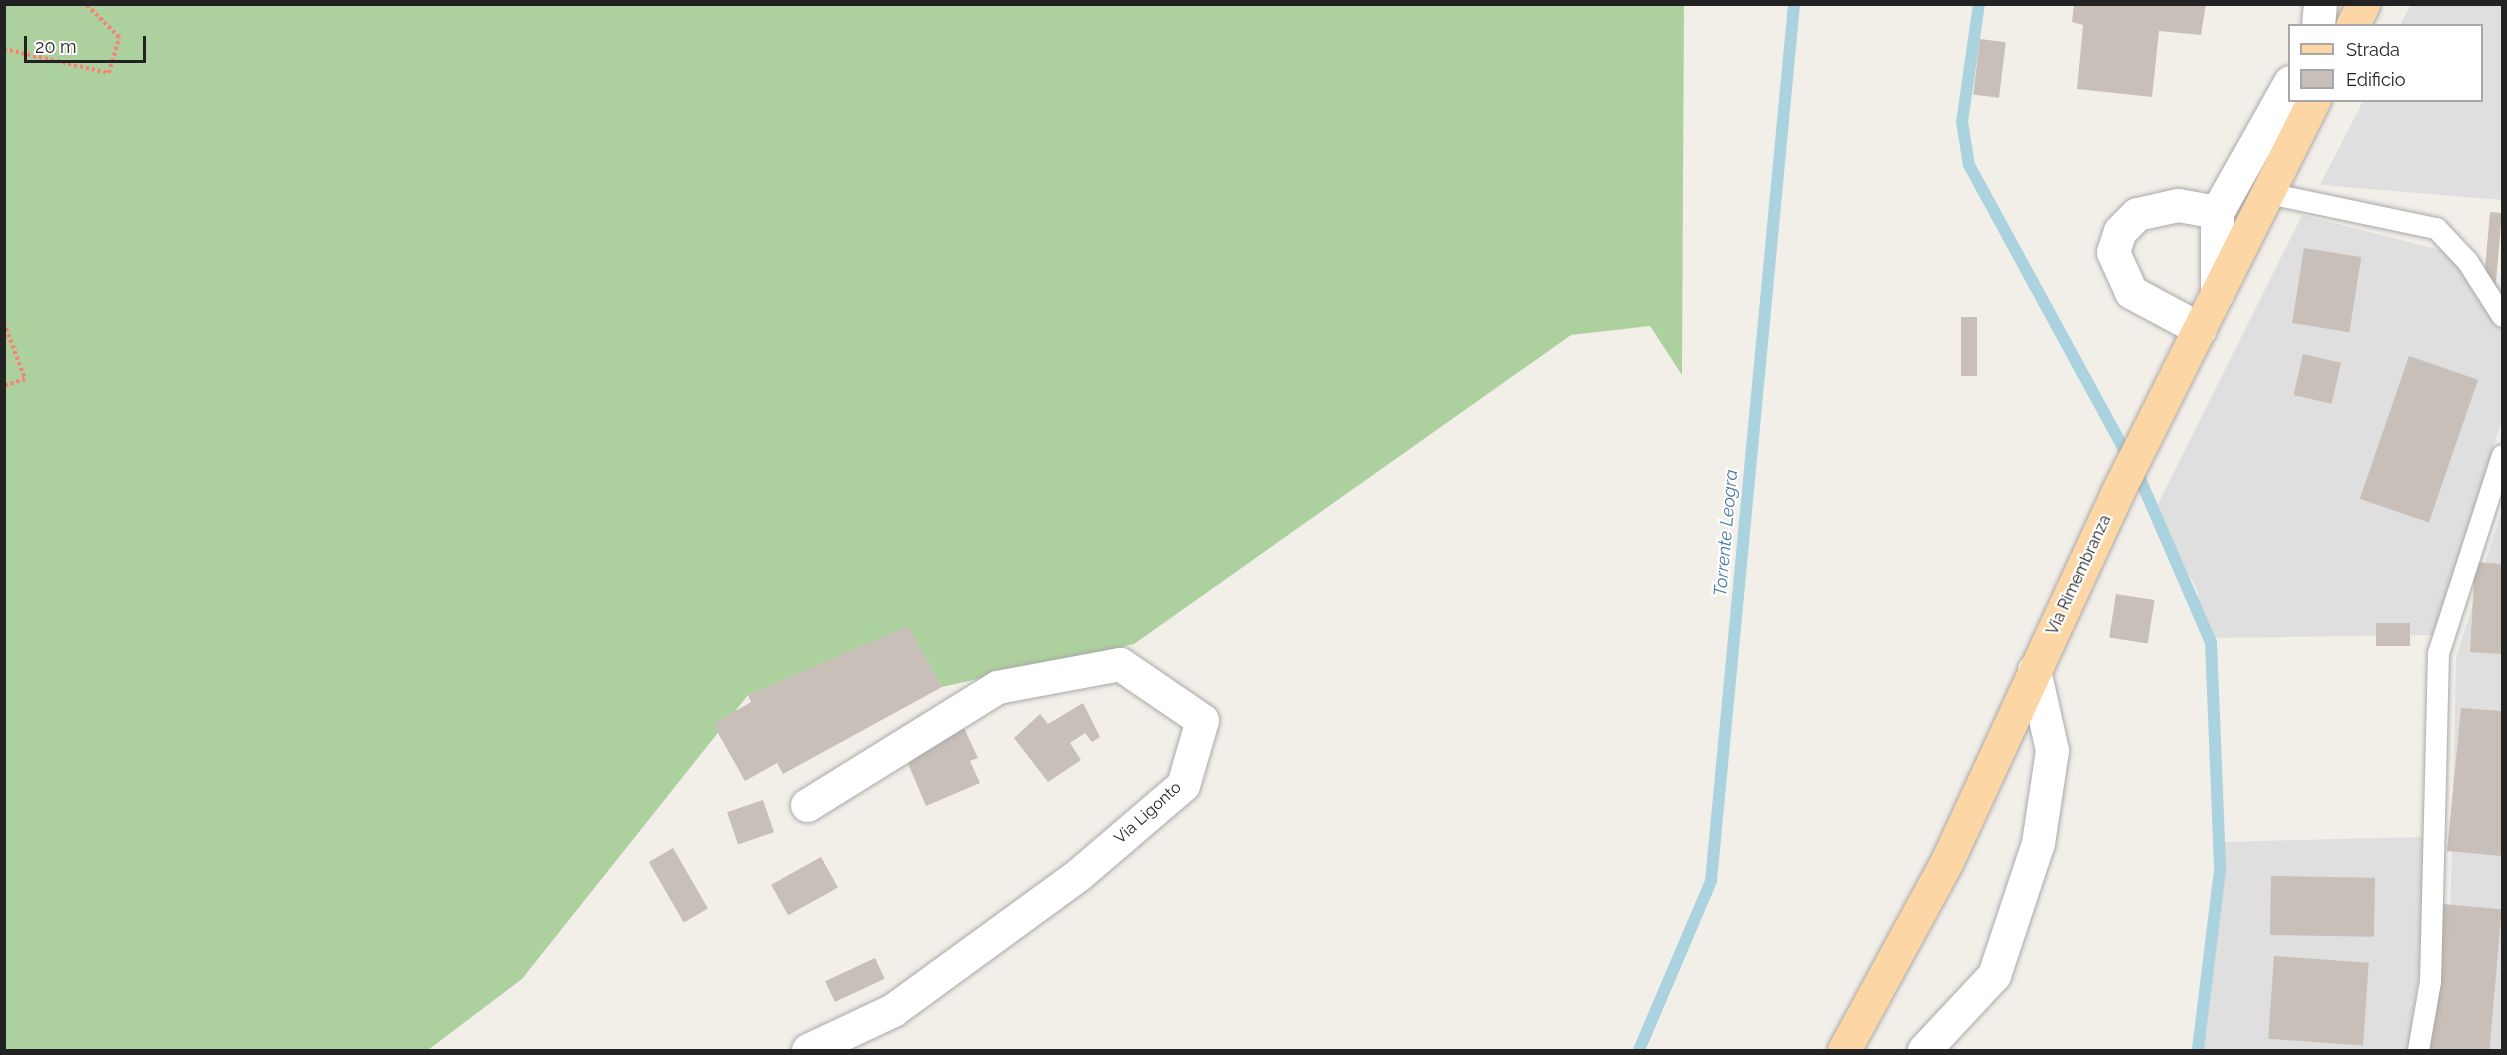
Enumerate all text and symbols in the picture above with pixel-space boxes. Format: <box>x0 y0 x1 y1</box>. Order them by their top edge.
scale bar <box>27 24 148 62</box>
legend <box>2288 24 2483 102</box>
text: 20 m <box>35 36 77 57</box>
text: Strada <box>2346 39 2400 60</box>
text: Edificio <box>2346 69 2405 90</box>
water label: Torrente Leogra <box>1710 469 1742 597</box>
street label: Via Rimembranza <box>2043 512 2115 638</box>
street label: Via Ligonto <box>1111 778 1185 848</box>

